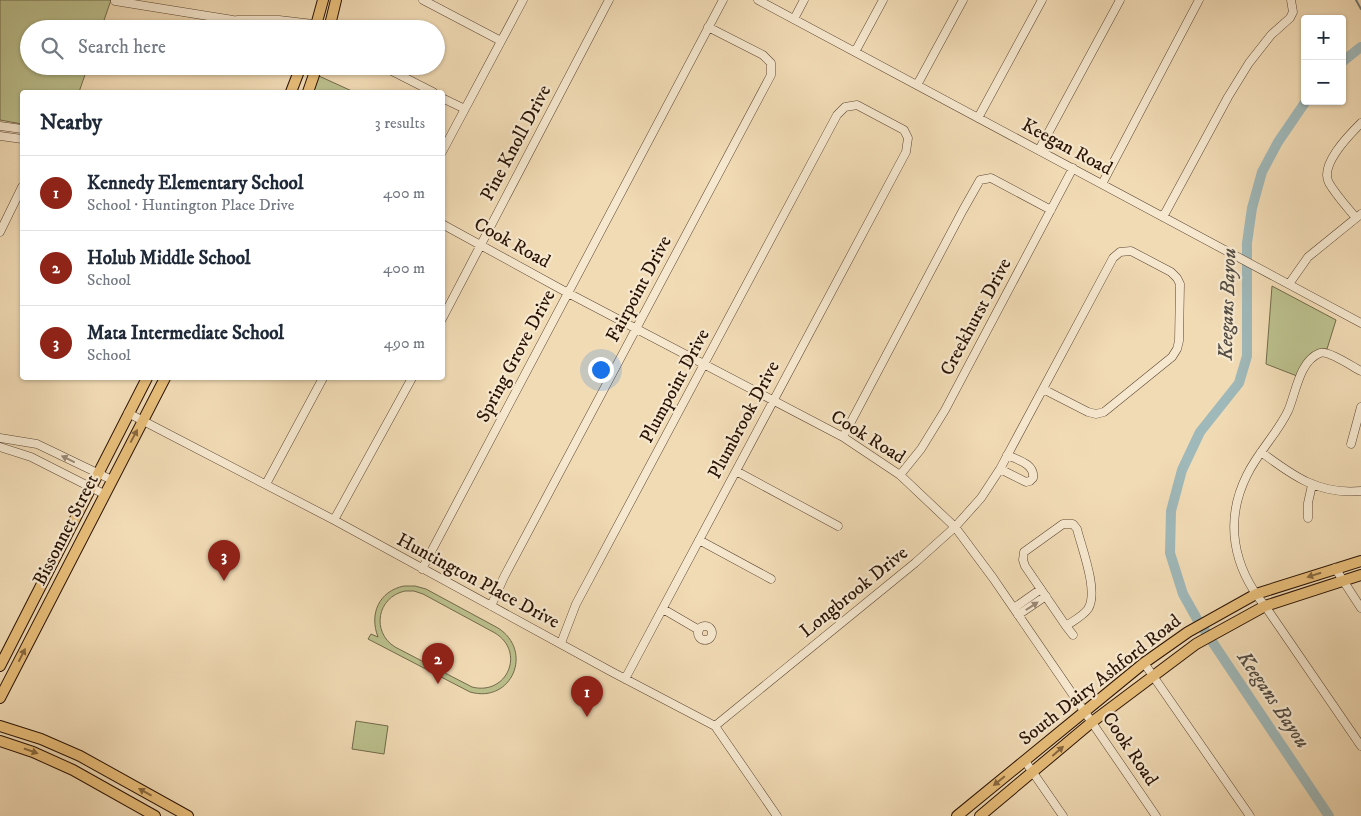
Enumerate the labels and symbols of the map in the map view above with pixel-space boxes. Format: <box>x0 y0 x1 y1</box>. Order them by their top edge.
street label: Pine Knoll Drive <box>476 81 556 205</box>
street label: Keegan Road <box>1018 113 1117 181</box>
street label: Cook Road <box>470 213 555 274</box>
street label: Fairpoint Drive <box>601 232 677 346</box>
water label: Keegans Bayou <box>1214 247 1242 362</box>
street label: Creekhurst Drive <box>935 254 1017 380</box>
street label: Spring Grove Drive <box>471 286 561 426</box>
street label: Plumpoint Drive <box>635 325 715 447</box>
your location <box>588 357 614 383</box>
street label: Plumbrook Drive <box>703 357 785 483</box>
street label: Cook Road <box>826 405 910 469</box>
one-way arrow <box>130 429 138 444</box>
one-way arrow <box>61 454 75 462</box>
street label: Bissonnet Street <box>28 471 104 589</box>
street label: Huntington Place Drive <box>393 528 564 634</box>
pin: 3 <box>208 540 240 581</box>
street label: Longbrook Drive <box>795 541 913 643</box>
one-way arrow <box>1307 571 1322 579</box>
one-way arrow <box>1026 601 1039 610</box>
street label: South Dairy Ashford Road <box>1014 609 1186 750</box>
pin: 2 <box>422 643 454 684</box>
water label: Keegans Bayou <box>1231 646 1315 754</box>
one-way arrow <box>18 648 26 662</box>
pin: 1 <box>571 676 603 717</box>
street label: Cook Road <box>1097 708 1163 791</box>
one-way arrow <box>1051 745 1063 757</box>
one-way arrow <box>24 747 39 755</box>
one-way arrow <box>993 776 1006 787</box>
one-way arrow <box>138 788 153 796</box>

